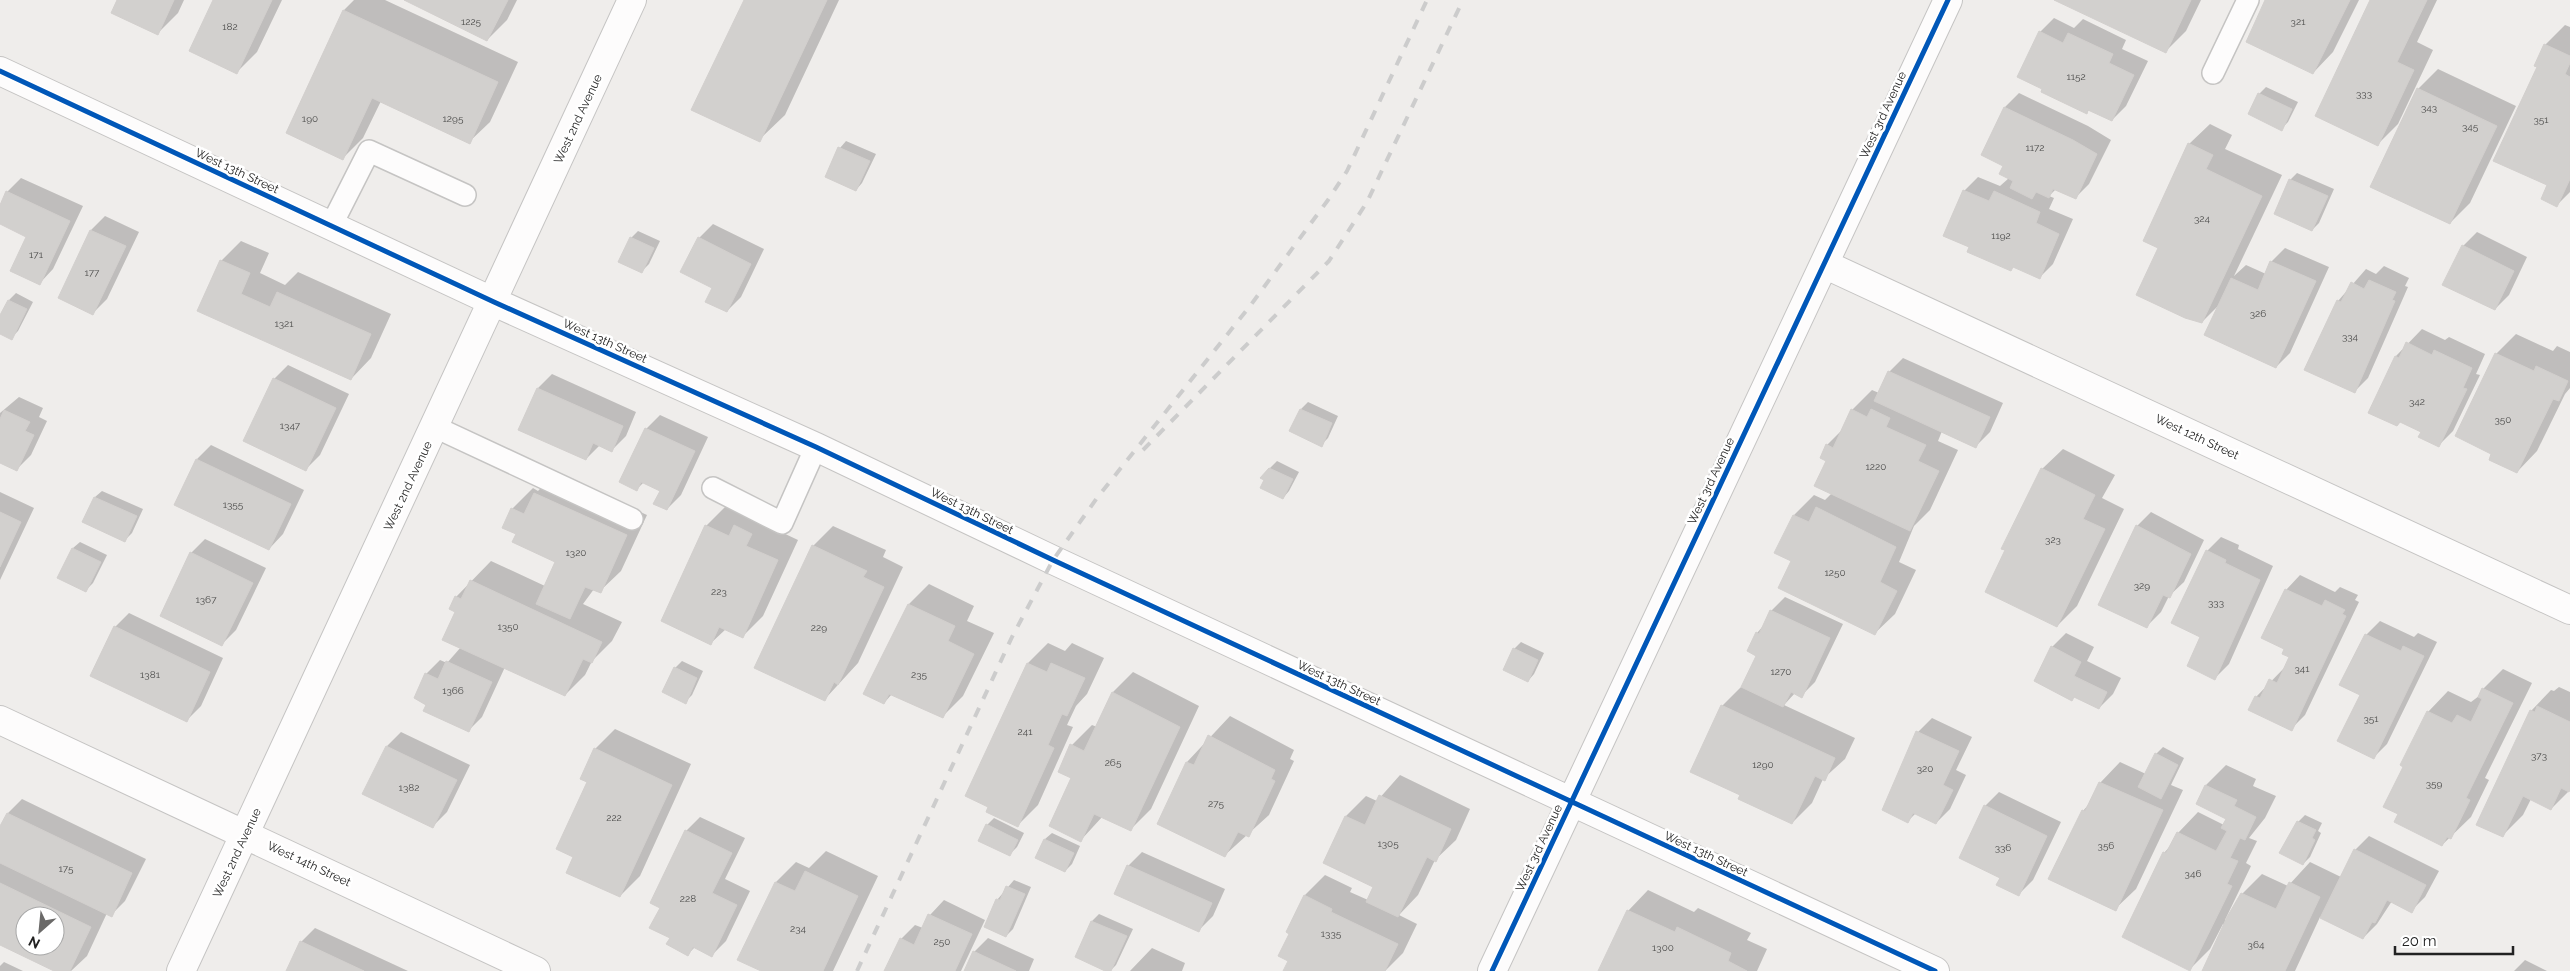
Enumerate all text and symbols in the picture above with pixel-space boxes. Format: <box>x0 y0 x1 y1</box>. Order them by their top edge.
house number: 1225 <box>461 16 482 27</box>
house number: 321 <box>2291 16 2306 27</box>
house number: 182 <box>222 21 238 32</box>
street label: West 3rd Avenue <box>1857 69 1909 161</box>
house number: 1152 <box>2066 71 2086 82</box>
street label: West 2nd Avenue <box>551 72 605 166</box>
house number: 333 <box>2356 88 2372 99</box>
house number: 343 <box>2421 102 2437 113</box>
house number: 190 <box>302 113 318 124</box>
house number: 1295 <box>443 113 464 124</box>
house number: 351 <box>2533 114 2549 125</box>
house number: 345 <box>2462 121 2479 132</box>
house number: 1172 <box>2025 142 2045 153</box>
street label: West 13th Street <box>193 146 281 196</box>
house number: 324 <box>2194 213 2211 224</box>
house number: 1192 <box>1991 230 2011 241</box>
house number: 171 <box>29 249 44 260</box>
house number: 177 <box>85 267 100 278</box>
house number: 326 <box>2250 308 2266 319</box>
street label: West 13th Street <box>561 316 649 366</box>
house number: 1321 <box>274 318 294 329</box>
house number: 334 <box>2342 331 2359 342</box>
house number: 342 <box>2409 396 2425 407</box>
street label: West 12th Street <box>2153 412 2241 462</box>
house number: 350 <box>2495 414 2511 425</box>
house number: 1347 <box>280 420 301 431</box>
street label: West 3rd Avenue <box>1685 435 1737 527</box>
street label: West 2nd Avenue <box>381 439 435 533</box>
house number: 1220 <box>1866 461 1886 472</box>
street label: West 13th Street <box>928 485 1016 537</box>
house number: 1355 <box>223 499 244 510</box>
house number: 323 <box>2045 534 2061 545</box>
house number: 1320 <box>566 547 586 558</box>
house number: 1250 <box>1824 567 1846 578</box>
house number: 329 <box>2134 580 2150 591</box>
house number: 223 <box>711 586 727 597</box>
house number: 1367 <box>196 594 217 605</box>
house number: 333 <box>2208 597 2224 608</box>
house number: 1350 <box>497 621 519 632</box>
house number: 229 <box>811 622 827 633</box>
street label: West 13th Street <box>1295 658 1383 708</box>
house number: 341 <box>2294 663 2310 674</box>
house number: 1270 <box>1771 666 1791 677</box>
house number: 1381 <box>140 669 161 680</box>
house number: 235 <box>911 669 928 680</box>
house number: 1366 <box>442 685 464 696</box>
house number: 351 <box>2363 713 2379 724</box>
house number: 241 <box>1018 726 1033 737</box>
house number: 373 <box>2531 750 2547 761</box>
house number: 265 <box>1105 757 1122 768</box>
house number: 1290 <box>1752 759 1774 770</box>
house number: 320 <box>1917 763 1933 774</box>
house number: 359 <box>2426 778 2442 789</box>
house number: 1382 <box>399 782 419 793</box>
house number: 275 <box>1208 798 1224 809</box>
street label: West 3rd Avenue <box>1513 802 1565 894</box>
street label: West 2nd Avenue <box>210 806 264 900</box>
house number: 222 <box>606 812 622 823</box>
street label: West 13th Street <box>1662 829 1750 879</box>
street label: West 14th Street <box>265 838 353 890</box>
house number: 1305 <box>1377 838 1399 849</box>
house number: 356 <box>2098 840 2114 851</box>
house number: 336 <box>1995 842 2011 853</box>
house number: 175 <box>59 863 74 874</box>
house number: 346 <box>2185 868 2201 879</box>
house number: 228 <box>680 893 696 904</box>
north arrow <box>15 906 65 956</box>
house number: 234 <box>790 923 807 934</box>
scale bar <box>2395 924 2512 956</box>
house number: 1335 <box>1321 928 1342 939</box>
text: 20 m <box>2402 932 2437 950</box>
text: N <box>26 933 42 952</box>
house number: 250 <box>934 936 950 947</box>
house number: 364 <box>2248 939 2265 950</box>
house number: 1300 <box>1652 942 1674 953</box>

